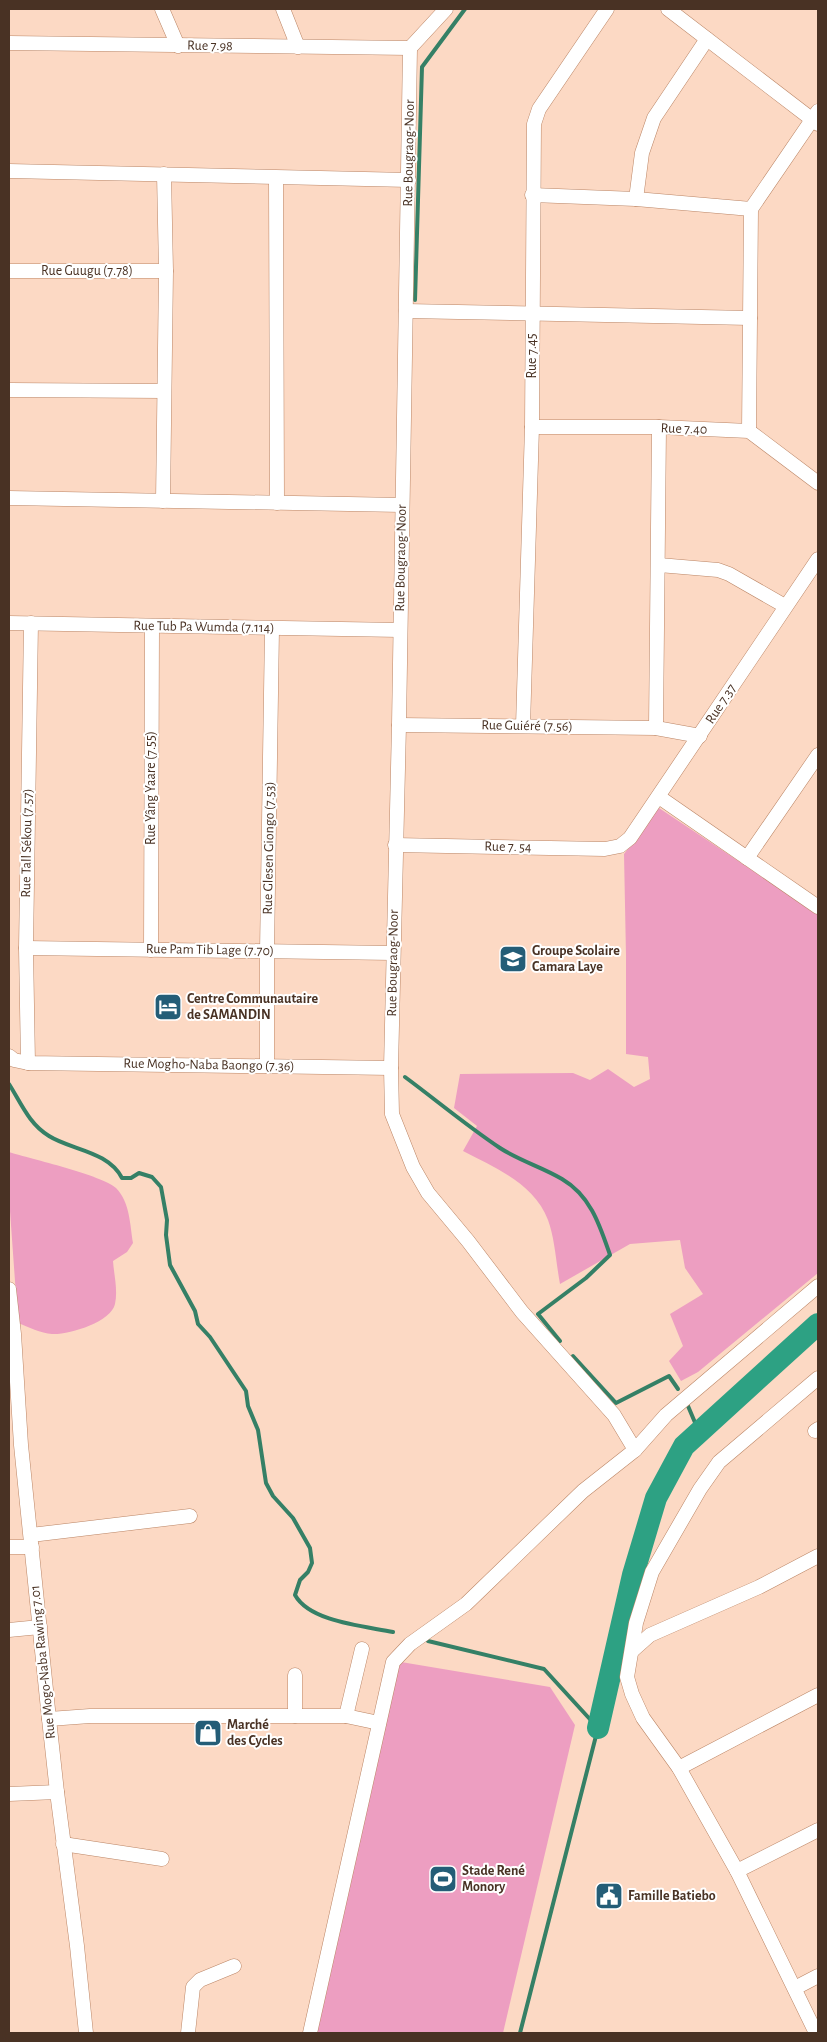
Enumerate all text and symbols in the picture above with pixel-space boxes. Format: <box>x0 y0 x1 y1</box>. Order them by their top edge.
street label: Rue 7.98 <box>187 39 233 53</box>
street label: Rue Bougraog-Noor <box>401 99 417 207</box>
street label: Rue Guugu (7.78) <box>41 264 133 278</box>
street label: Rue 7.45 <box>525 333 539 379</box>
street label: Rue 7.40 <box>660 421 708 437</box>
street label: Rue Bougraog-Noor <box>393 504 409 612</box>
street label: Rue Tub Pa Wumda (7.114) <box>133 619 275 635</box>
street label: Rue 7.37 <box>703 682 739 726</box>
street label: Rue Guiéré (7.56) <box>481 718 573 734</box>
street label: Rue Yâng Yaare (7.55) <box>144 731 158 845</box>
street label: Rue Glesen Giongo (7.53) <box>261 781 277 915</box>
street label: Rue Tall Sékou (7.57) <box>19 788 35 898</box>
street label: Rue 7. 54 <box>484 840 532 854</box>
street label: Rue Bougraog-Noor <box>385 909 401 1017</box>
street label: Rue Pam Tib Lage (7.70) <box>146 942 274 958</box>
school or university icon: Groupe Scolaire Camara Laye <box>498 944 528 974</box>
place label: Groupe Scolaire Camara Laye <box>532 944 620 974</box>
hotel icon: Centre Communautaire de SAMANDIN <box>153 992 183 1022</box>
place label: Centre Communautaire de SAMANDIN <box>187 992 318 1022</box>
street label: Rue Mogho-Naba Baongo (7.36) <box>123 1057 295 1073</box>
street label: Rue Mogo-Naba Rawing 7.01 <box>28 1584 58 1740</box>
shop icon: Marché des Cycles <box>193 1718 223 1748</box>
place label: Marché des Cycles <box>227 1718 283 1748</box>
sports icon: Stade René Monory <box>428 1864 458 1894</box>
place label: Stade René Monory <box>462 1864 525 1894</box>
public building icon: Famille Batiebo <box>594 1881 624 1911</box>
place label: Famille Batiebo <box>628 1889 716 1903</box>

